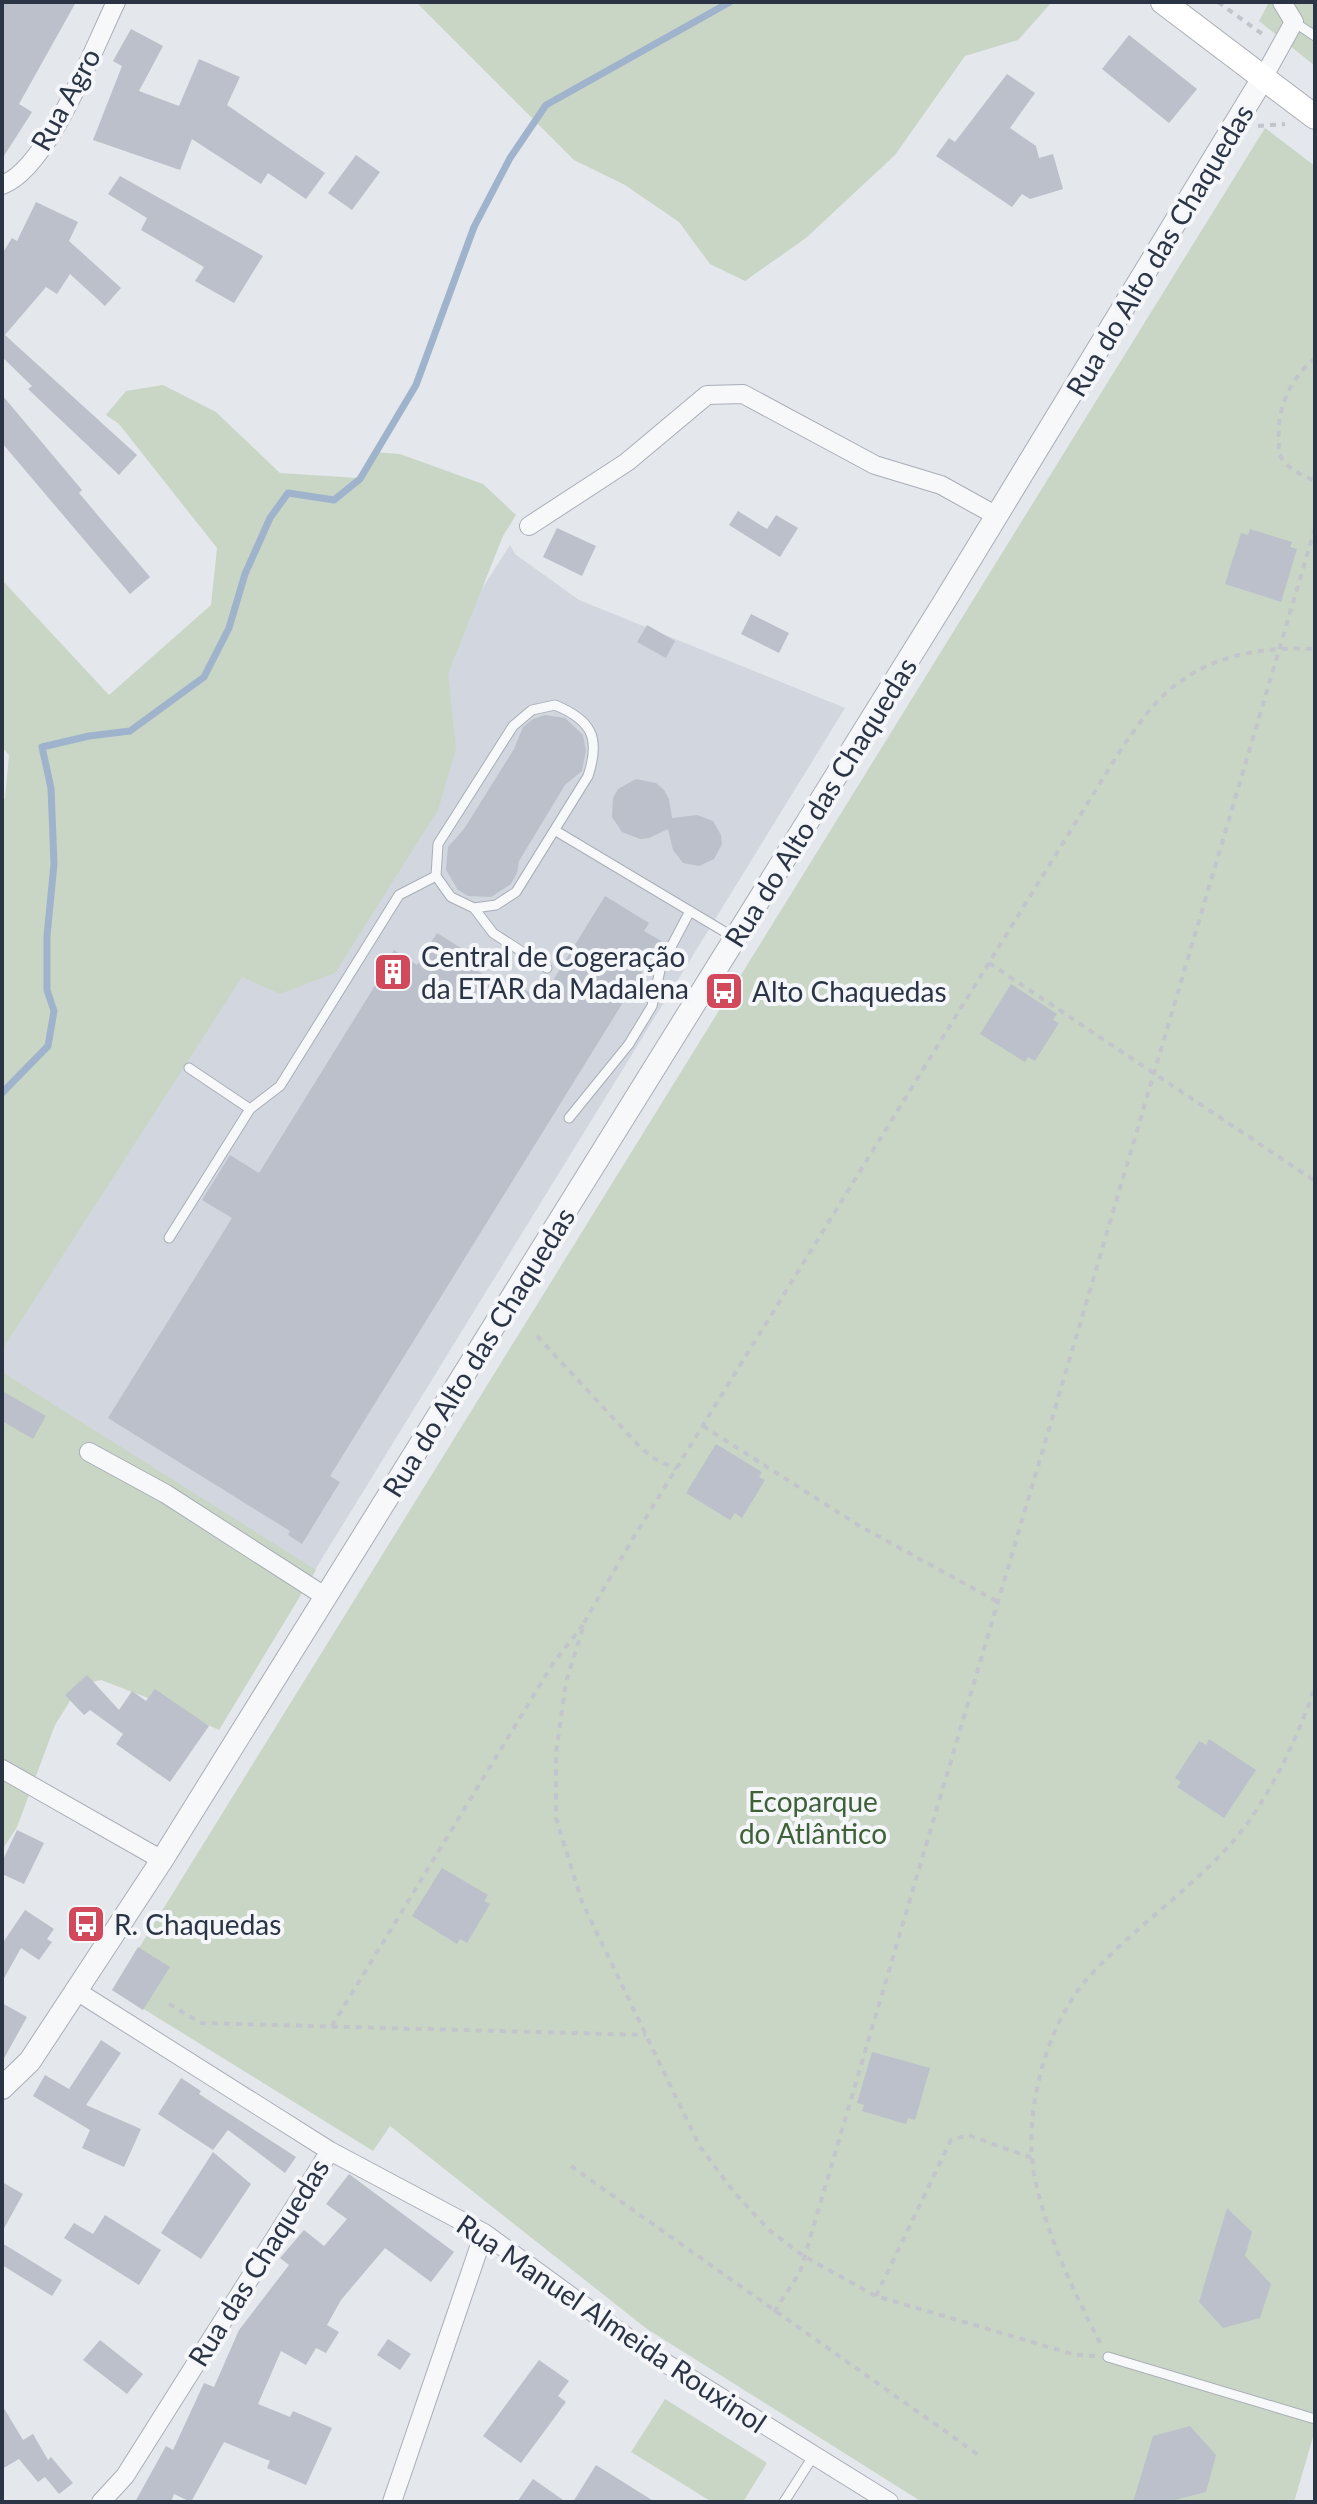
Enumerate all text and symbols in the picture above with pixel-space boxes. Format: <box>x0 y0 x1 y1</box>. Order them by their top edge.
street label: Rua Agro <box>23 42 107 156</box>
street label: Rua do Alto das Chaquedas <box>1058 98 1260 402</box>
street label: Rua do Alto das Chaquedas <box>717 651 923 953</box>
place label: Central de Cogeração da ETAR da Madalena <box>421 939 689 1005</box>
building icon: Central de Cogeração da ETAR da Madalena <box>372 951 414 993</box>
bus stop icon: Alto Chaquedas <box>703 970 745 1012</box>
place label: Alto Chaquedas <box>752 974 947 1008</box>
street label: Rua do Alto das Chaquedas <box>375 1201 581 1503</box>
park label: Ecoparque do Atlântico <box>739 1784 887 1850</box>
bus stop icon: R. Chaquedas <box>65 1903 107 1945</box>
place label: R. Chaquedas <box>114 1907 281 1941</box>
street label: Rua das Chaquedas <box>180 2152 336 2372</box>
street label: Rua Manuel Almeida Rouxinol <box>451 2207 773 2439</box>

